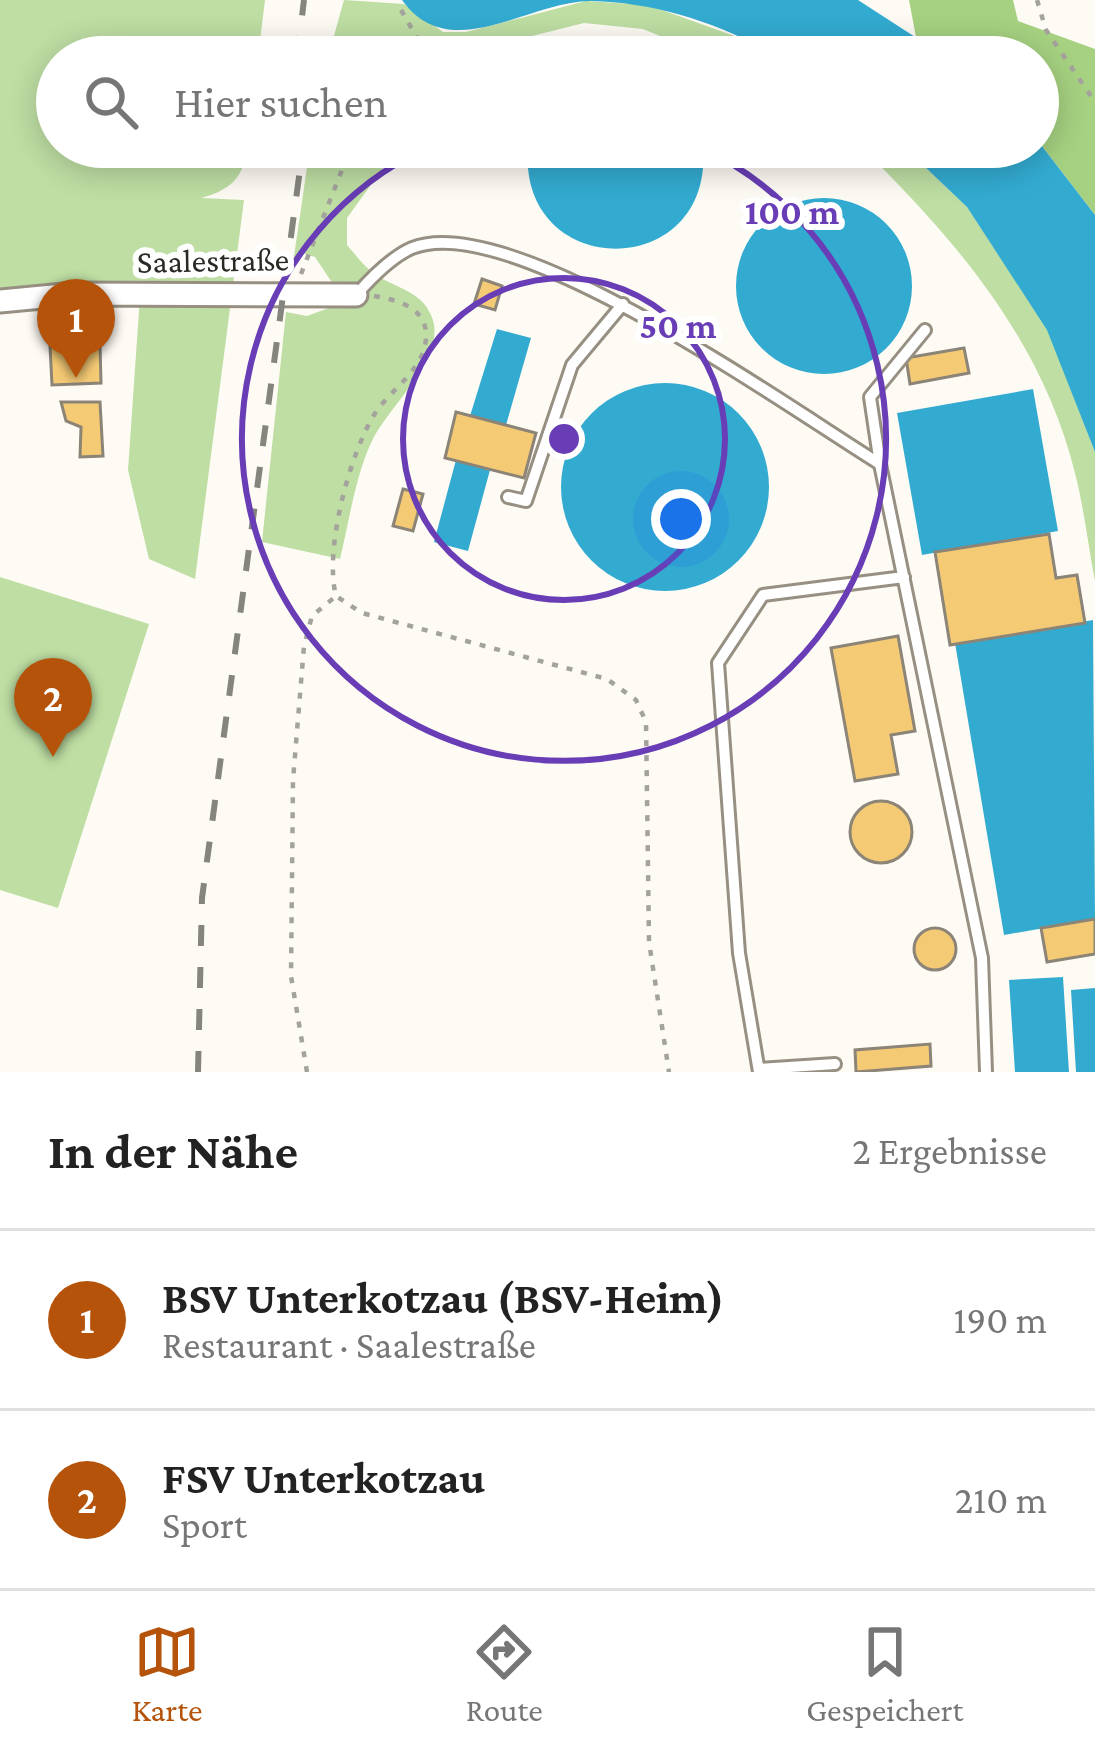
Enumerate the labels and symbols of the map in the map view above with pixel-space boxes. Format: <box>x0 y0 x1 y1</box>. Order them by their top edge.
text: 100 m <box>745 192 840 232</box>
street label: Saalestraße <box>137 240 289 280</box>
pin: 1 <box>37 279 115 378</box>
text: 50 m <box>640 306 717 346</box>
centre of rings <box>543 418 585 460</box>
your location <box>651 489 711 549</box>
pin: 2 <box>14 658 92 757</box>

